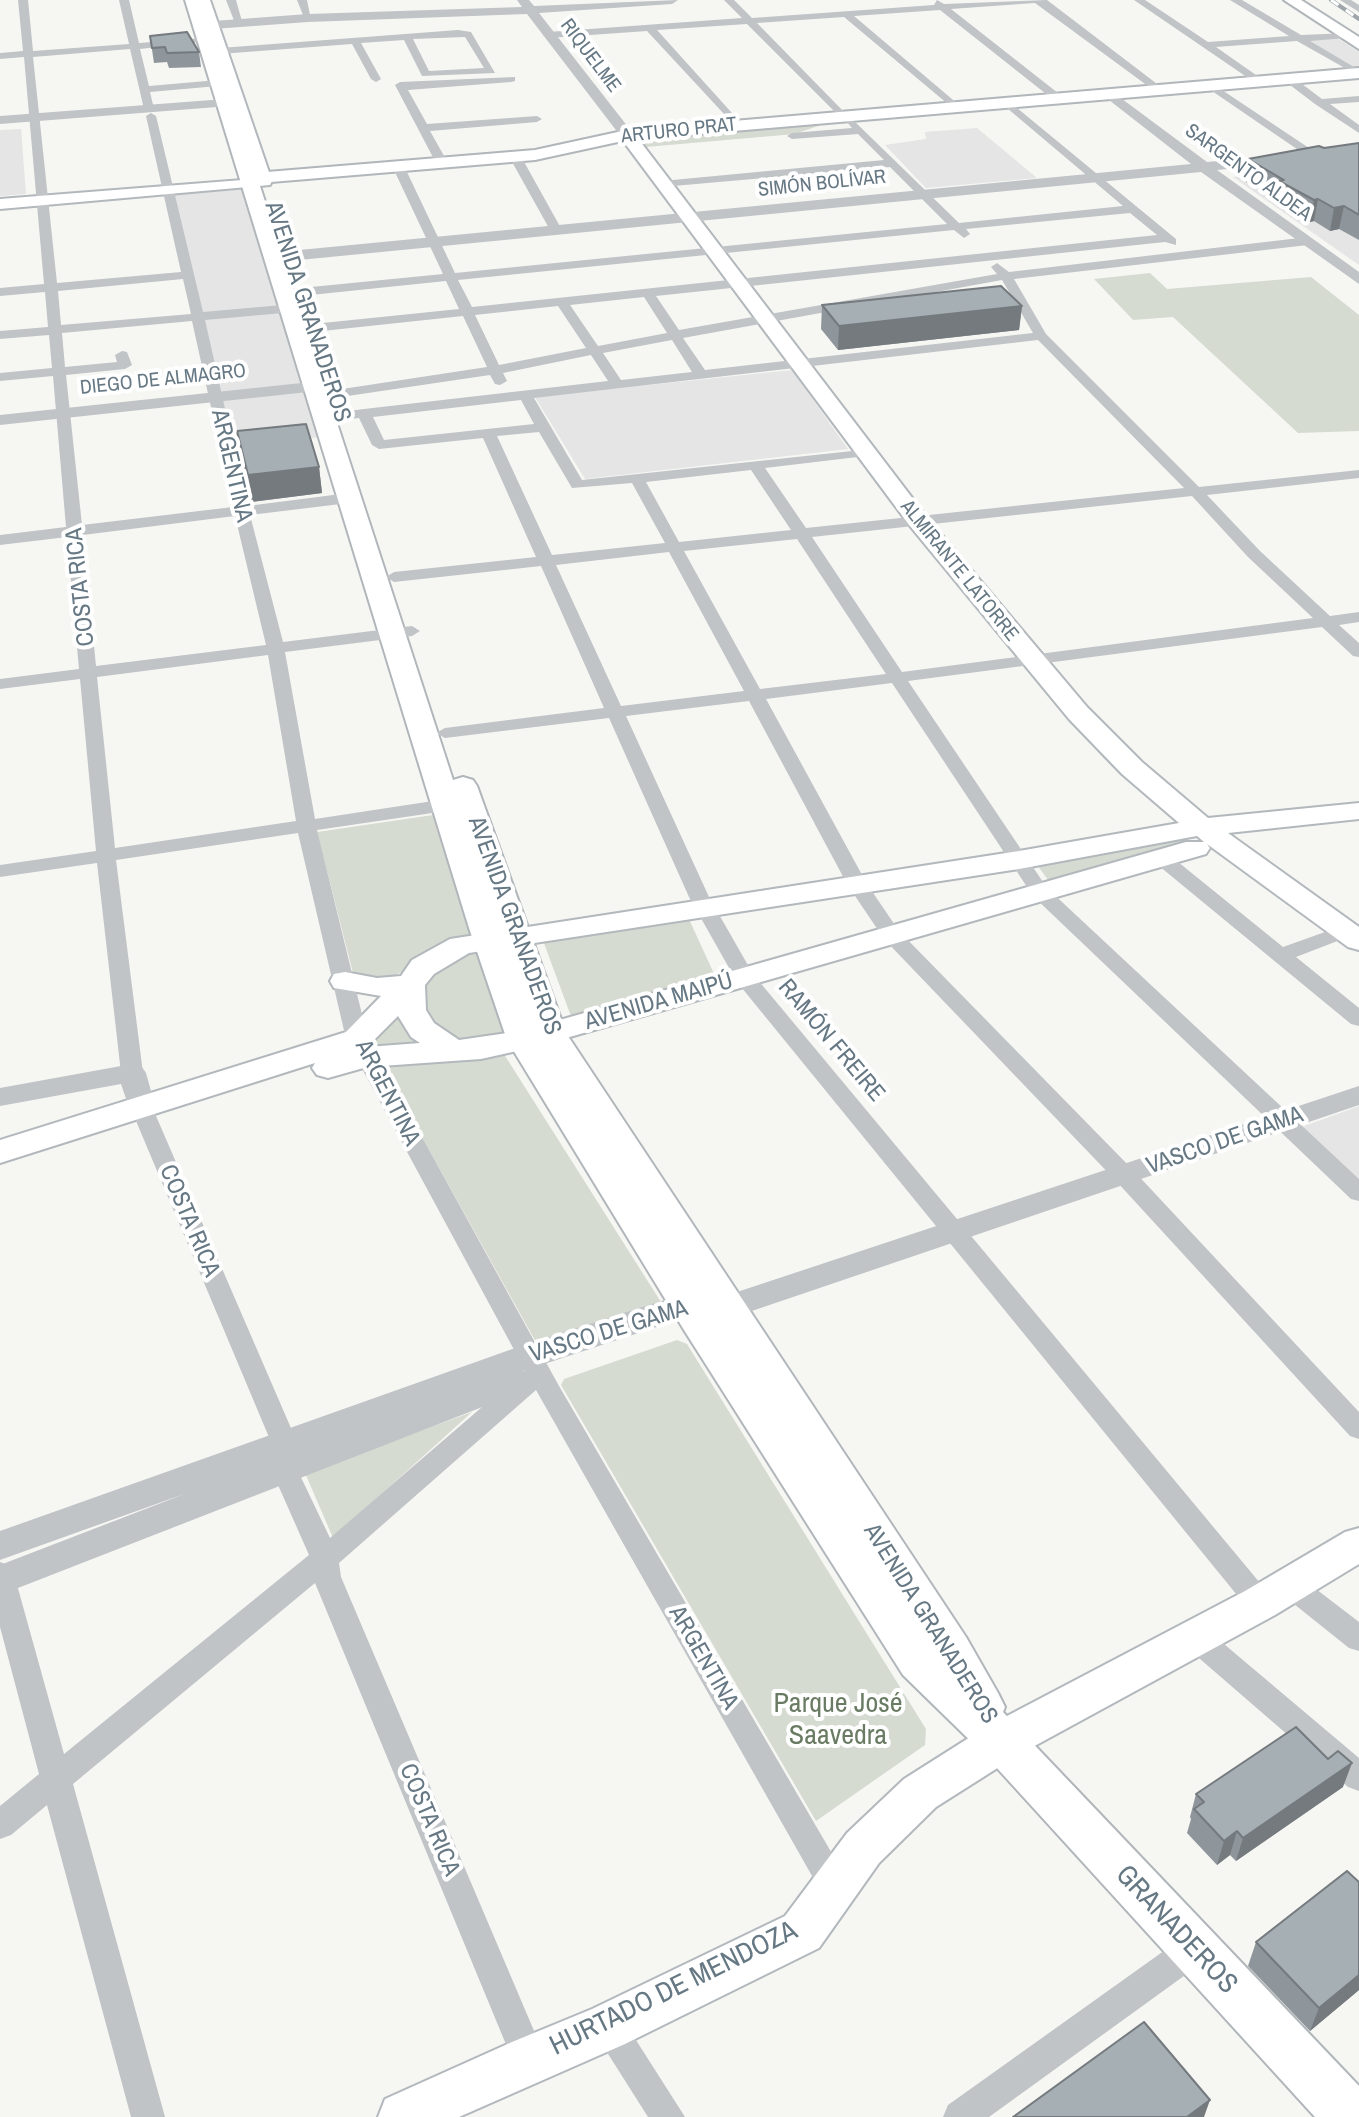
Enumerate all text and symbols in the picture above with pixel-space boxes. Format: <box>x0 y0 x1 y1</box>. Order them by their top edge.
street label: RIQUELME <box>555 15 625 97</box>
street label: ARTURO PRAT <box>620 113 738 149</box>
street label: SARGENTO ALDEA <box>1180 119 1316 227</box>
street label: SIMÓN BOLÍVAR <box>757 165 887 203</box>
street label: AVENIDA GRANADEROS <box>258 198 356 426</box>
street label: DIEGO DE ALMAGRO <box>79 359 247 401</box>
street label: ARGENTINA <box>204 407 258 525</box>
street label: ALMIRANTE LATORRE <box>895 496 1023 646</box>
street label: COSTA RICA <box>60 526 102 648</box>
street label: AVENIDA GRANADEROS <box>461 813 567 1039</box>
street label: AVENIDA MAIPÚ <box>582 967 736 1037</box>
street label: RAMÓN FREIRE <box>771 974 891 1108</box>
street label: ARGENTINA <box>348 1035 426 1151</box>
street label: VASCO DE GAMA <box>1143 1101 1307 1181</box>
street label: COSTA RICA <box>153 1161 225 1281</box>
street label: VASCO DE GAMA <box>527 1294 691 1370</box>
street label: AVENIDA GRANADEROS <box>857 1519 1003 1729</box>
street label: ARGENTINA <box>662 1601 744 1715</box>
park label: Parque José Saavedra <box>774 1687 902 1753</box>
street label: COSTA RICA <box>393 1760 465 1880</box>
street label: GRANADEROS <box>1108 1859 1244 2001</box>
street label: HURTADO DE MENDOZA <box>545 1915 803 2063</box>

